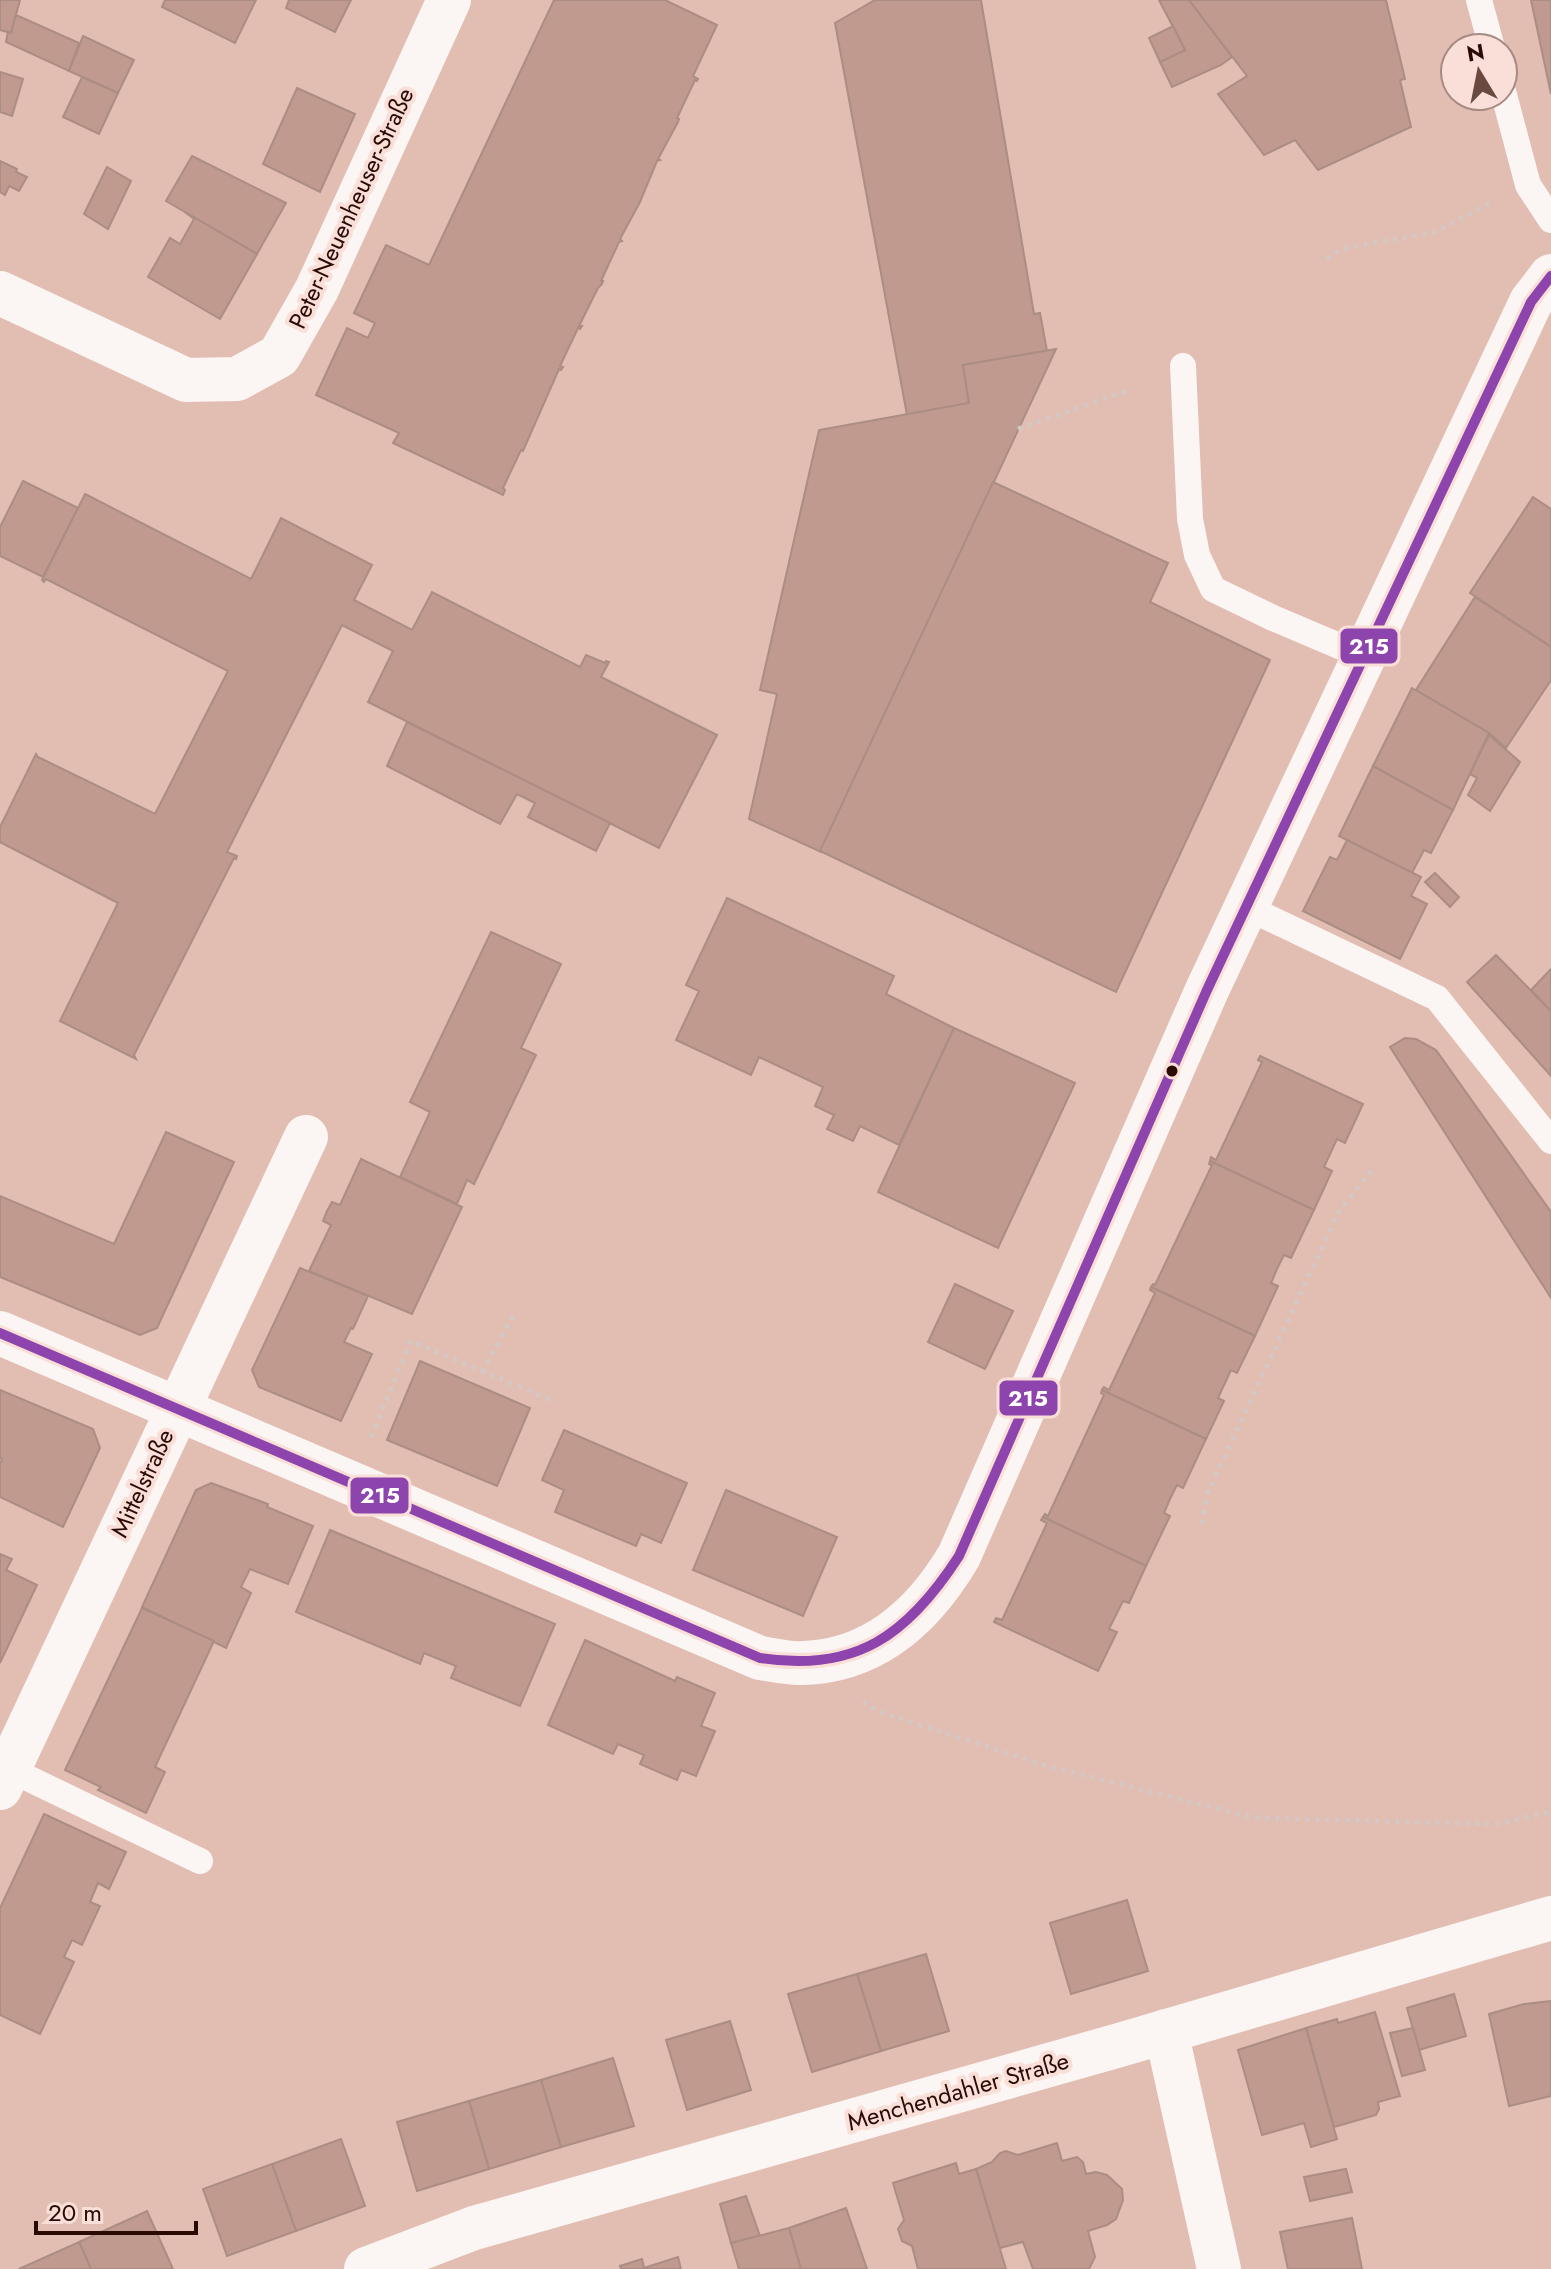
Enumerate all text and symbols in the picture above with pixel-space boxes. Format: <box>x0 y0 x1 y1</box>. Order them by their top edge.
north arrow <box>1439 32 1519 112</box>
text: N <box>1464 35 1487 70</box>
street label: Peter-Neuenheuser-Straße <box>280 82 422 334</box>
line badge: 215 <box>1339 627 1399 665</box>
text: 215 <box>1349 630 1389 662</box>
unlabelled marker <box>1164 1063 1180 1079</box>
line badge: 215 <box>998 1379 1059 1417</box>
text: 215 <box>1008 1382 1048 1414</box>
street label: Mittelstraße <box>102 1423 182 1543</box>
line badge: 215 <box>349 1476 410 1515</box>
text: 215 <box>360 1479 400 1511</box>
street label: Menchendahler Straße <box>843 2043 1073 2139</box>
scale bar <box>36 2185 196 2235</box>
text: 20 m <box>48 2195 102 2230</box>

